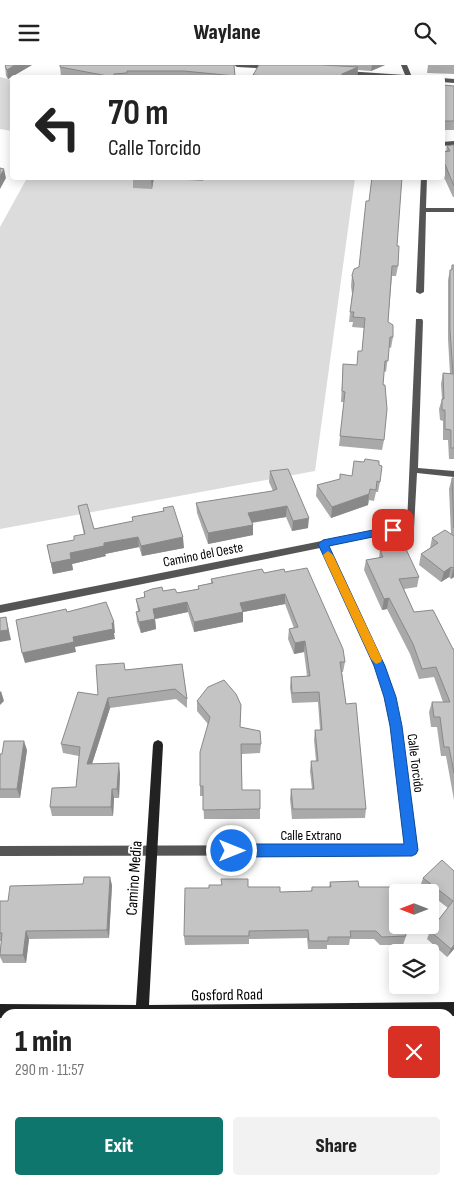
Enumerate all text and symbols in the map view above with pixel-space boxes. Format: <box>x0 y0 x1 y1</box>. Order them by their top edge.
icon: menu <box>15 19 43 47</box>
text: Waylane <box>193 19 261 46</box>
icon: search <box>411 19 439 47</box>
text: 70 m <box>108 92 168 135</box>
icon: left <box>25 95 90 160</box>
text: Calle Torcido <box>108 135 201 162</box>
pin <box>372 509 414 551</box>
icon: arrive <box>379 516 407 544</box>
street label: Camino del Oeste <box>162 538 245 571</box>
street label: Calle Torcido <box>403 733 428 794</box>
position arrow <box>205 824 257 876</box>
street label: Calle Extrano <box>280 827 342 844</box>
street label: Camino Media <box>122 840 147 916</box>
north arrow <box>389 884 439 934</box>
map controls <box>389 884 439 994</box>
button: layers <box>389 944 439 994</box>
street label: Gosford Road <box>191 985 263 1006</box>
text: 1 min <box>15 1024 72 1060</box>
button: close <box>388 1026 440 1078</box>
text: 290 m · 11:57 <box>15 1061 84 1080</box>
button: Exit <box>15 1117 223 1175</box>
button: Share <box>233 1117 440 1175</box>

